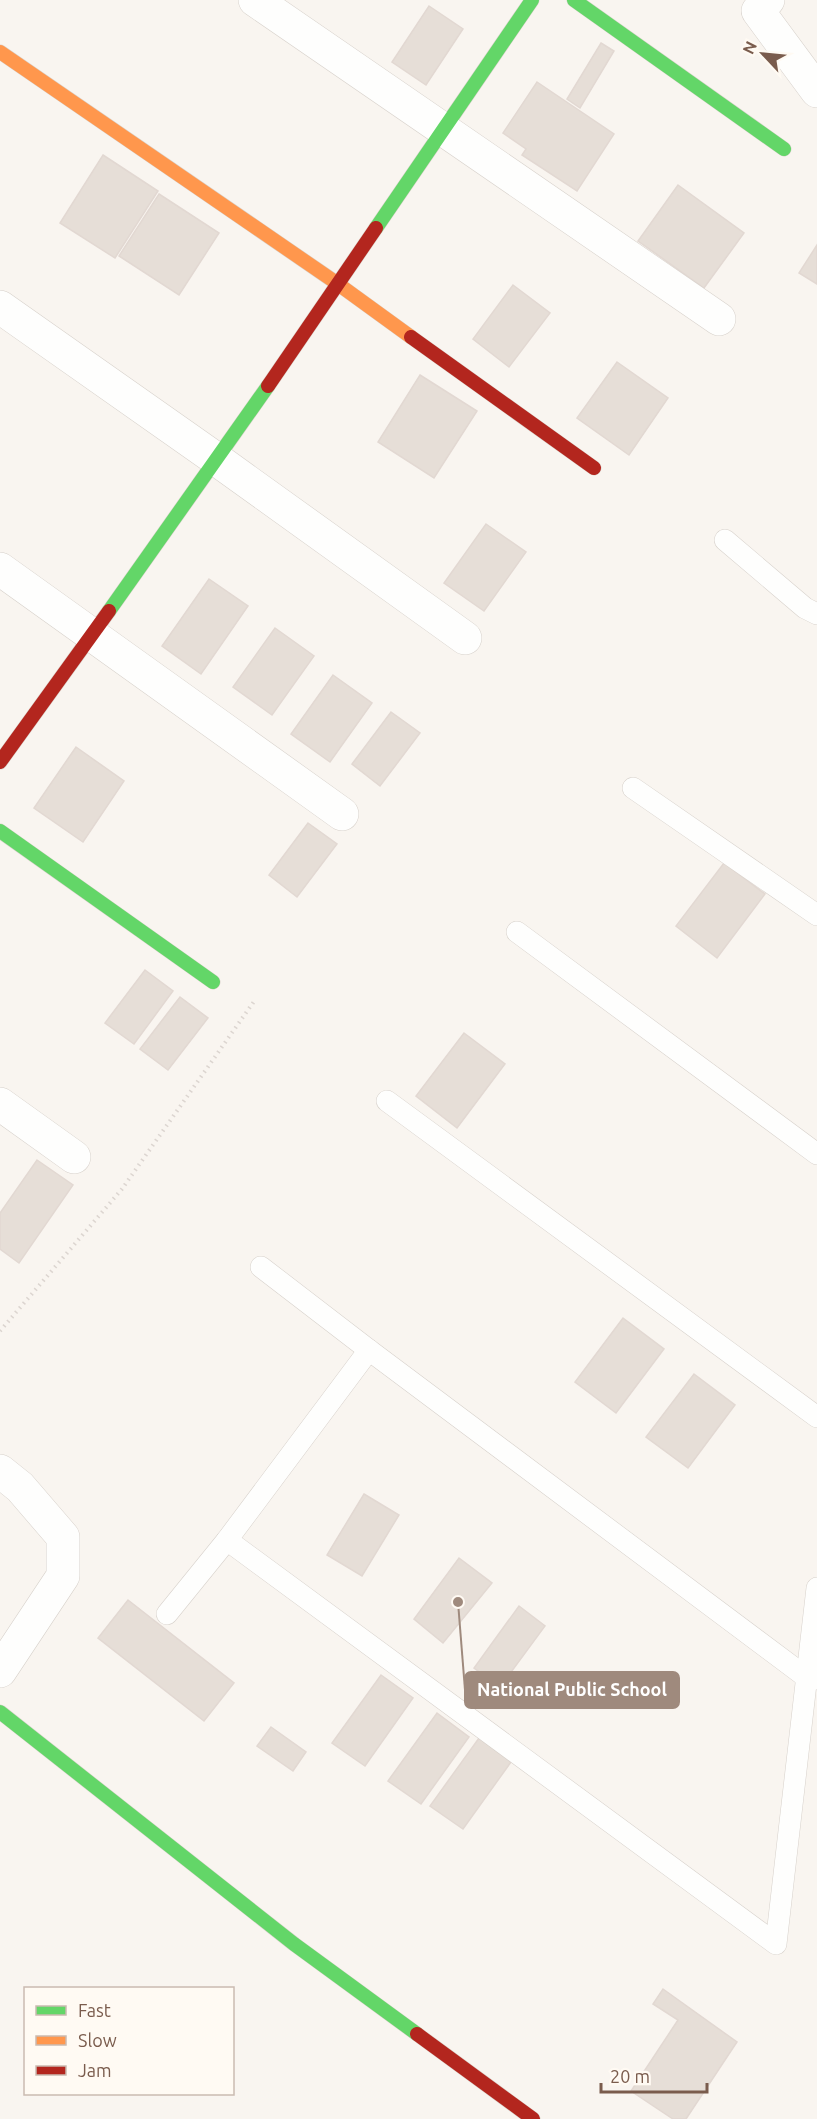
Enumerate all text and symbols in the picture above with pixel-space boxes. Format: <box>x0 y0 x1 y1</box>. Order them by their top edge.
north arrow <box>733 24 793 84</box>
text: N <box>739 38 760 57</box>
callout: National Public School <box>465 1672 679 1708</box>
text: National Public School <box>477 1679 667 1699</box>
legend <box>24 1987 234 2095</box>
text: Fast <box>78 2000 111 2020</box>
text: Slow <box>78 2030 117 2050</box>
scale bar <box>601 2056 708 2094</box>
text: Jam <box>78 2060 112 2080</box>
text: 20 m <box>610 2066 650 2086</box>

